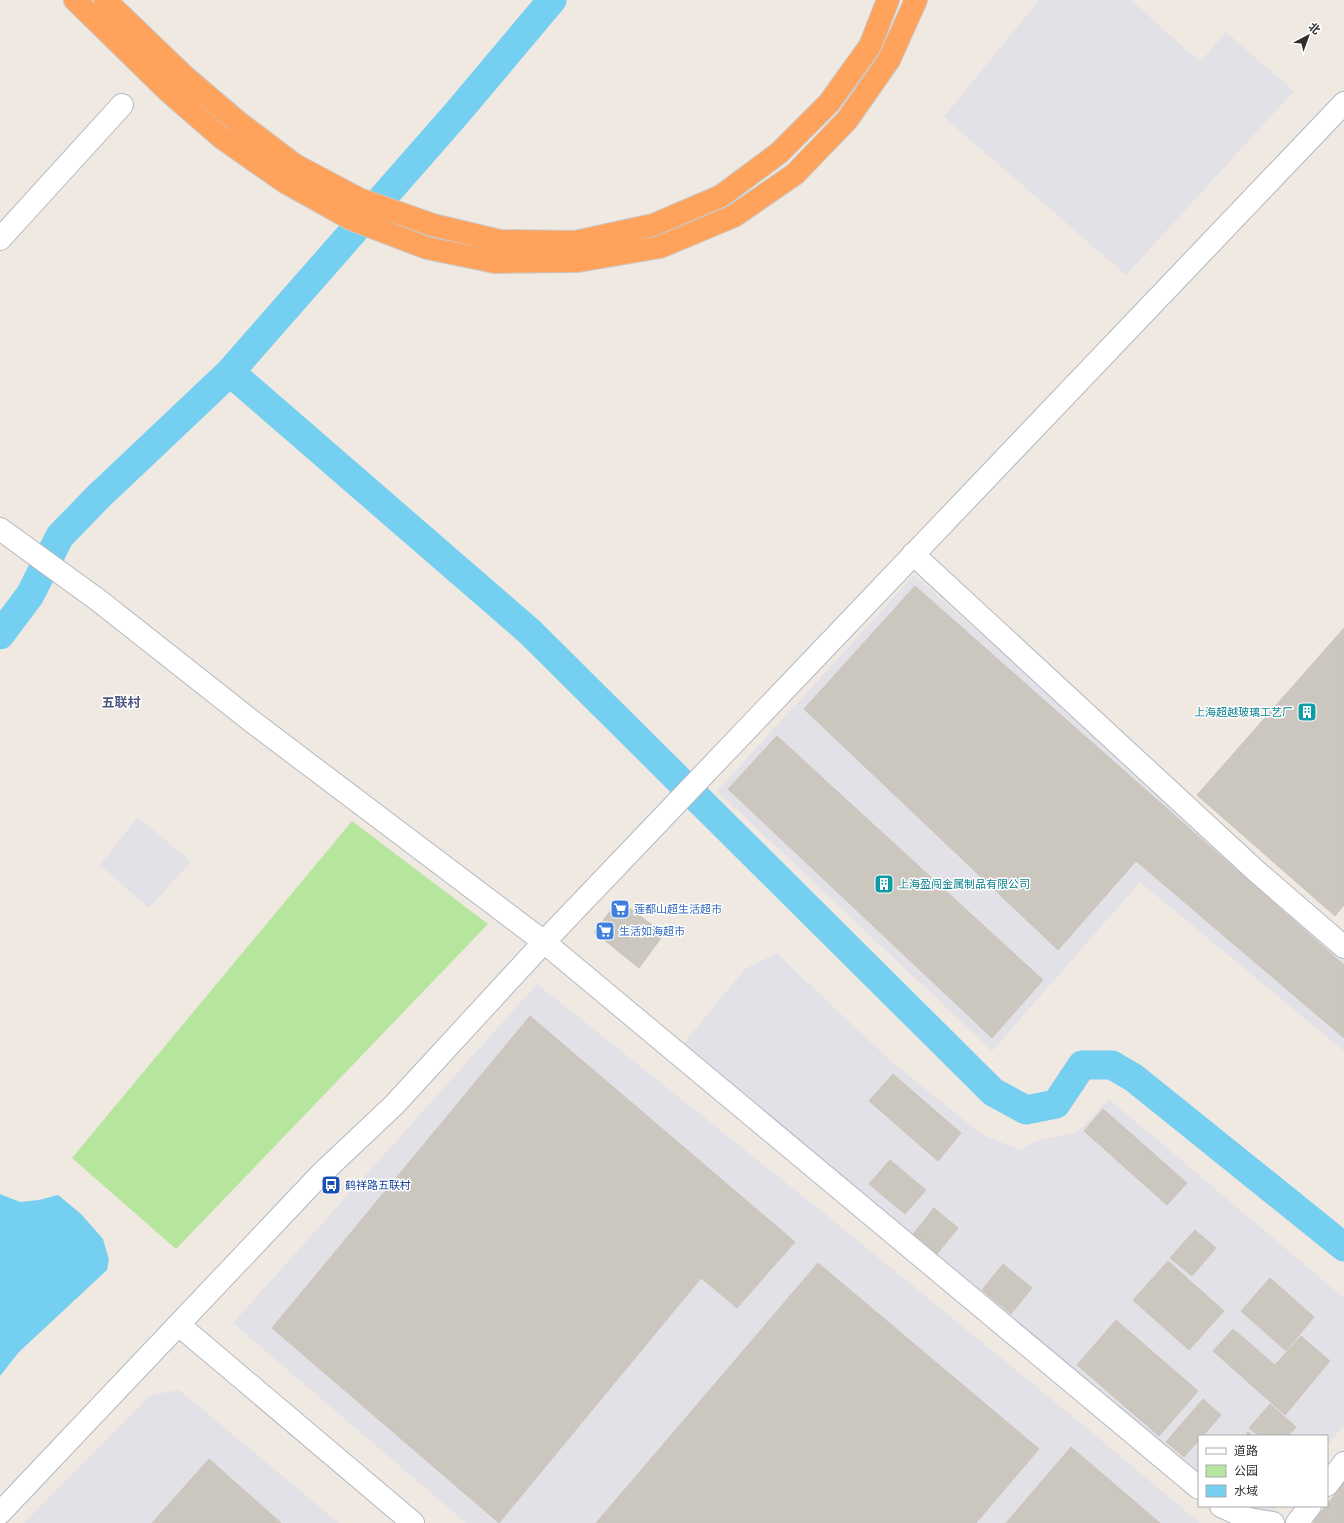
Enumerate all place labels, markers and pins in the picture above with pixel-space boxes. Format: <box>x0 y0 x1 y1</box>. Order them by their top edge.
building icon: 上海超越玻璃工艺厂 <box>1296 701 1318 723</box>
place label: 上海超越玻璃工艺厂 <box>1194 706 1293 719</box>
building icon: 上海盈闯金属制品有限公司 <box>873 873 895 895</box>
place label: 上海盈闯金属制品有限公司 <box>898 878 1030 891</box>
supermarket icon: 莲都山超生活超市 <box>609 898 631 920</box>
place label: 莲都山超生活超市 <box>634 903 722 916</box>
supermarket icon: 生活如海超市 <box>594 920 616 942</box>
place label: 生活如海超市 <box>619 925 685 938</box>
bus stop icon: 鹤祥路五联村 <box>320 1174 342 1196</box>
place label: 鹤祥路五联村 <box>345 1179 411 1192</box>

